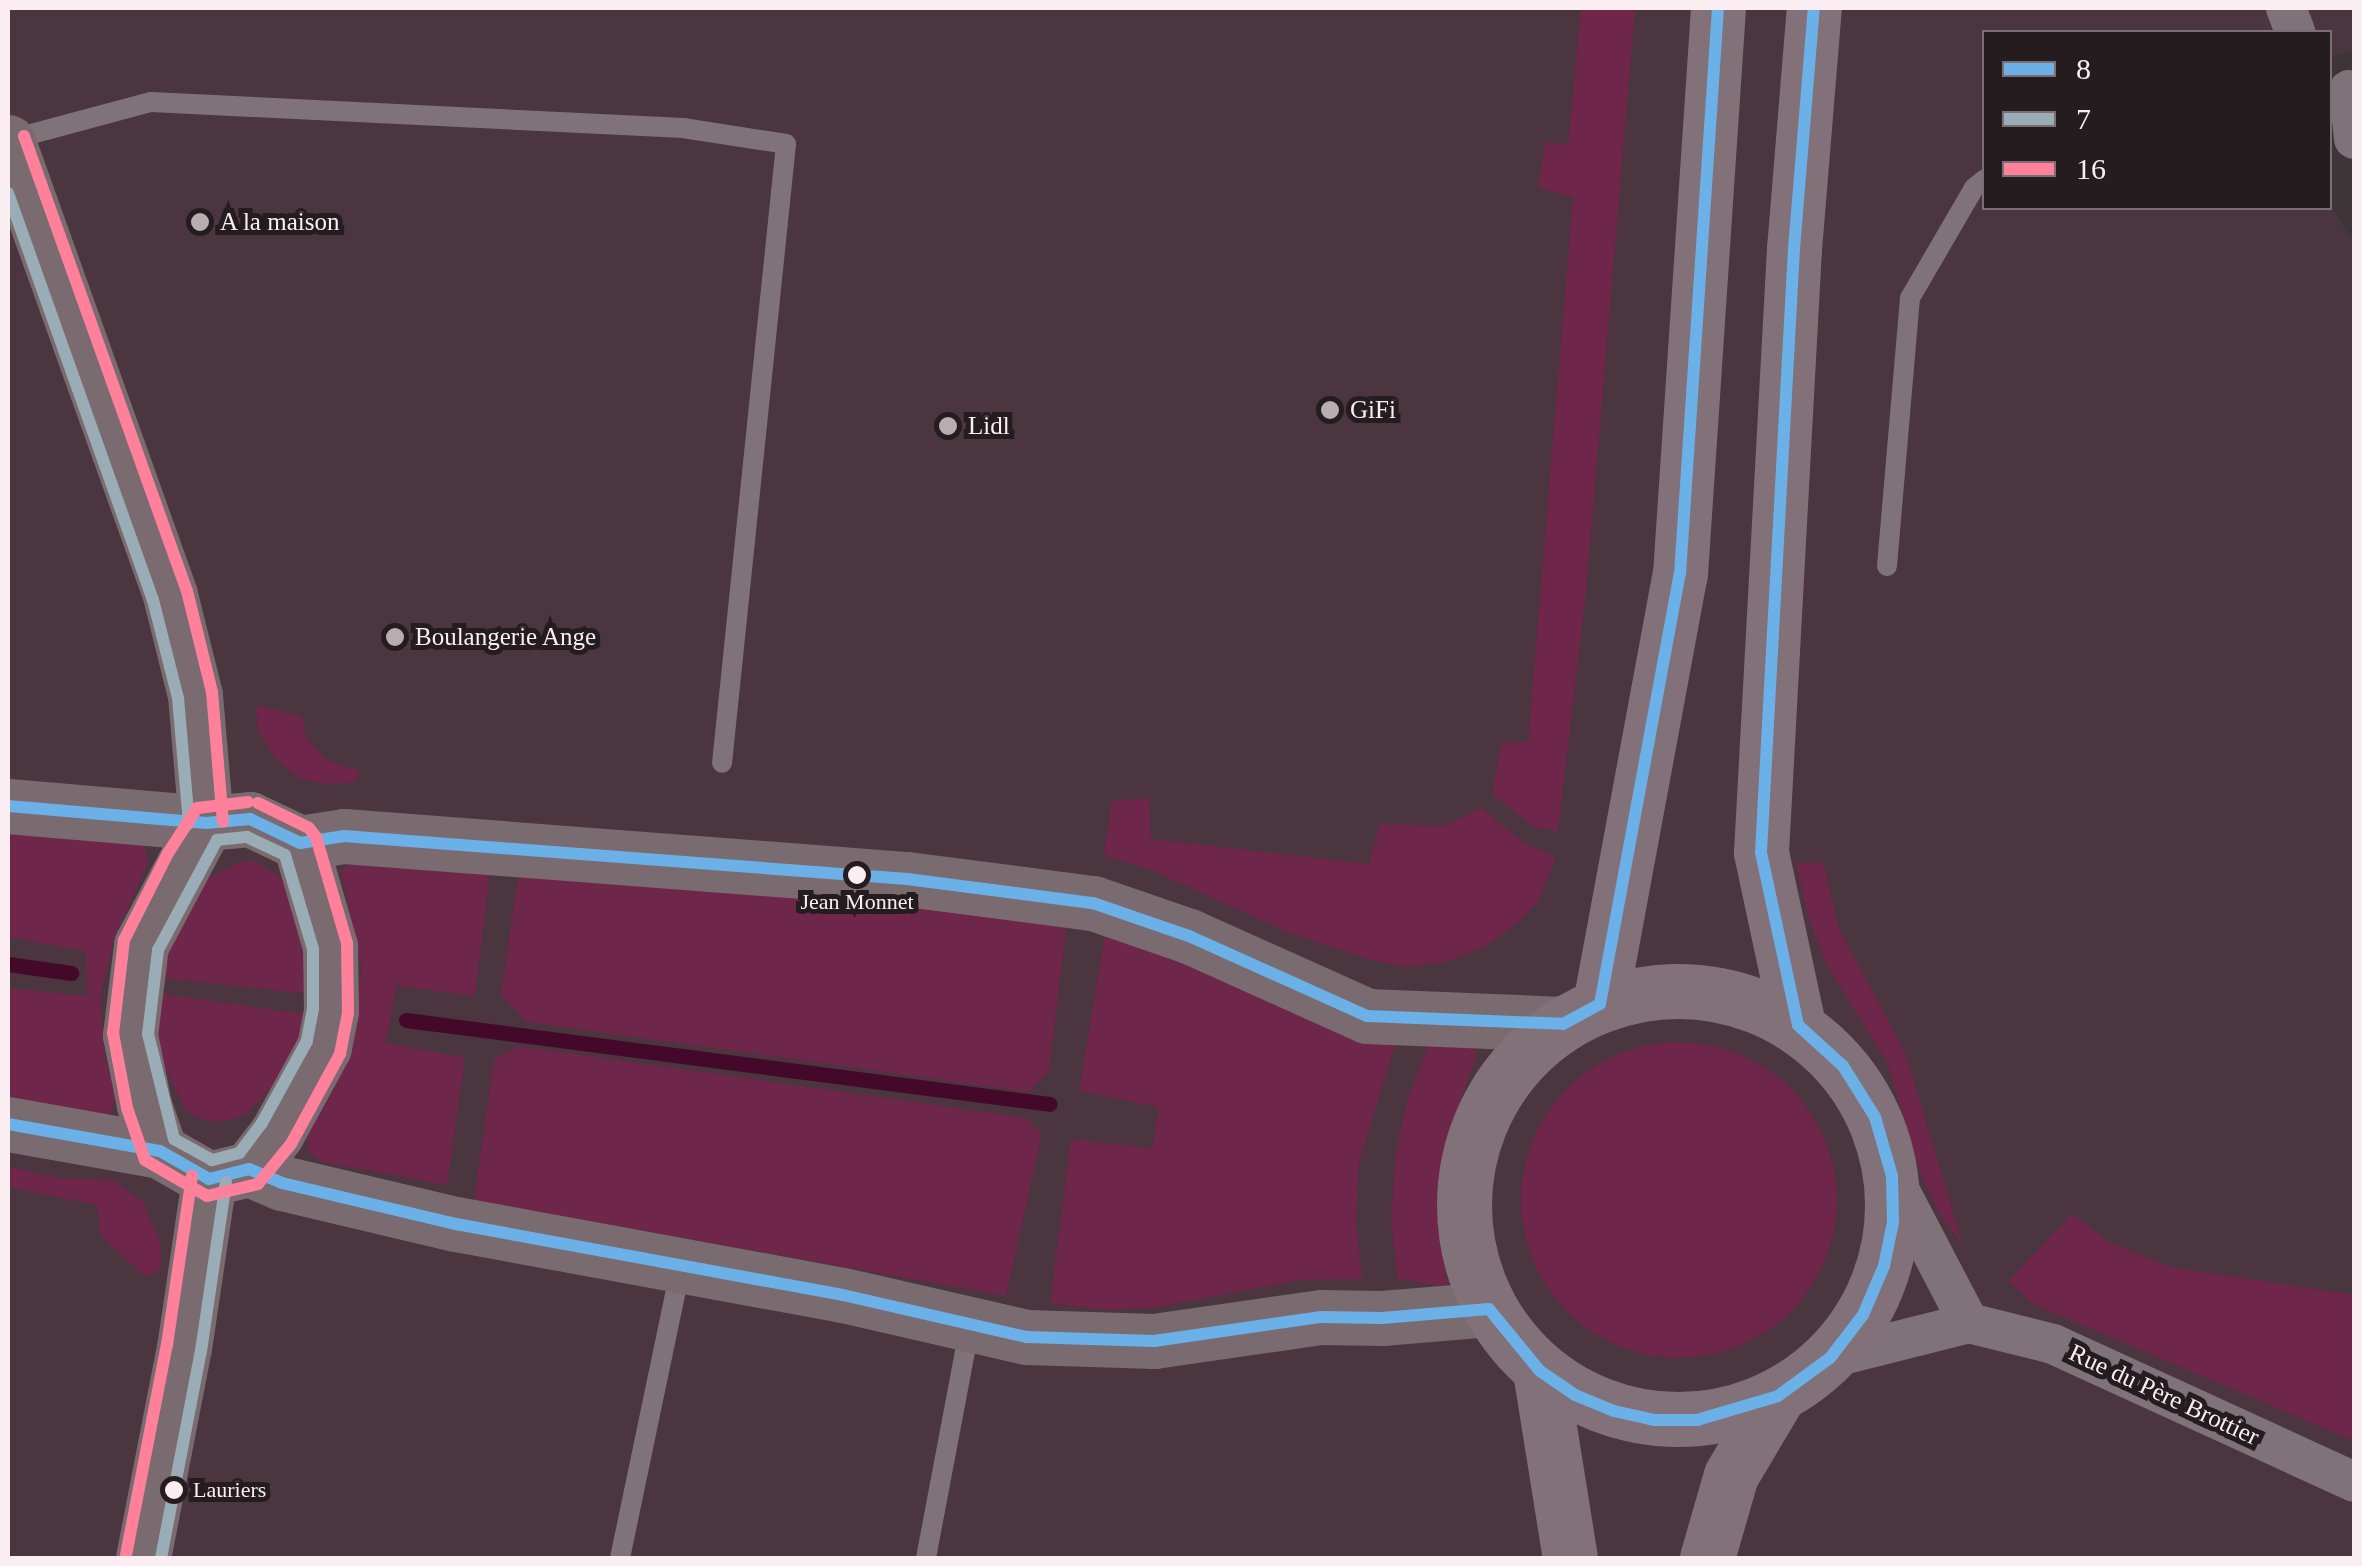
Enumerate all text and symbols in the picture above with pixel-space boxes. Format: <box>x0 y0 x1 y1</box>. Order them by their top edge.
legend <box>1982 30 2332 210</box>
text: 8 <box>2076 52 2091 85</box>
text: 7 <box>2076 102 2091 135</box>
text: 16 <box>2076 152 2106 185</box>
place label: A la maison <box>220 207 341 237</box>
marker: A la maison <box>189 211 211 233</box>
place label: GiFi <box>1350 395 1396 425</box>
marker: GiFi <box>1319 399 1341 421</box>
place label: Lidl <box>968 411 1010 441</box>
marker: Lidl <box>937 415 959 437</box>
place label: Boulangerie Ange <box>415 622 598 652</box>
marker: Boulangerie Ange <box>384 626 406 648</box>
marker: Jean Monnet <box>847 865 867 885</box>
place label: Jean Monnet <box>800 889 914 915</box>
street label: Rue du Père Brottier <box>2064 1338 2264 1452</box>
place label: Lauriers <box>193 1477 266 1503</box>
marker: Lauriers <box>164 1480 184 1500</box>

